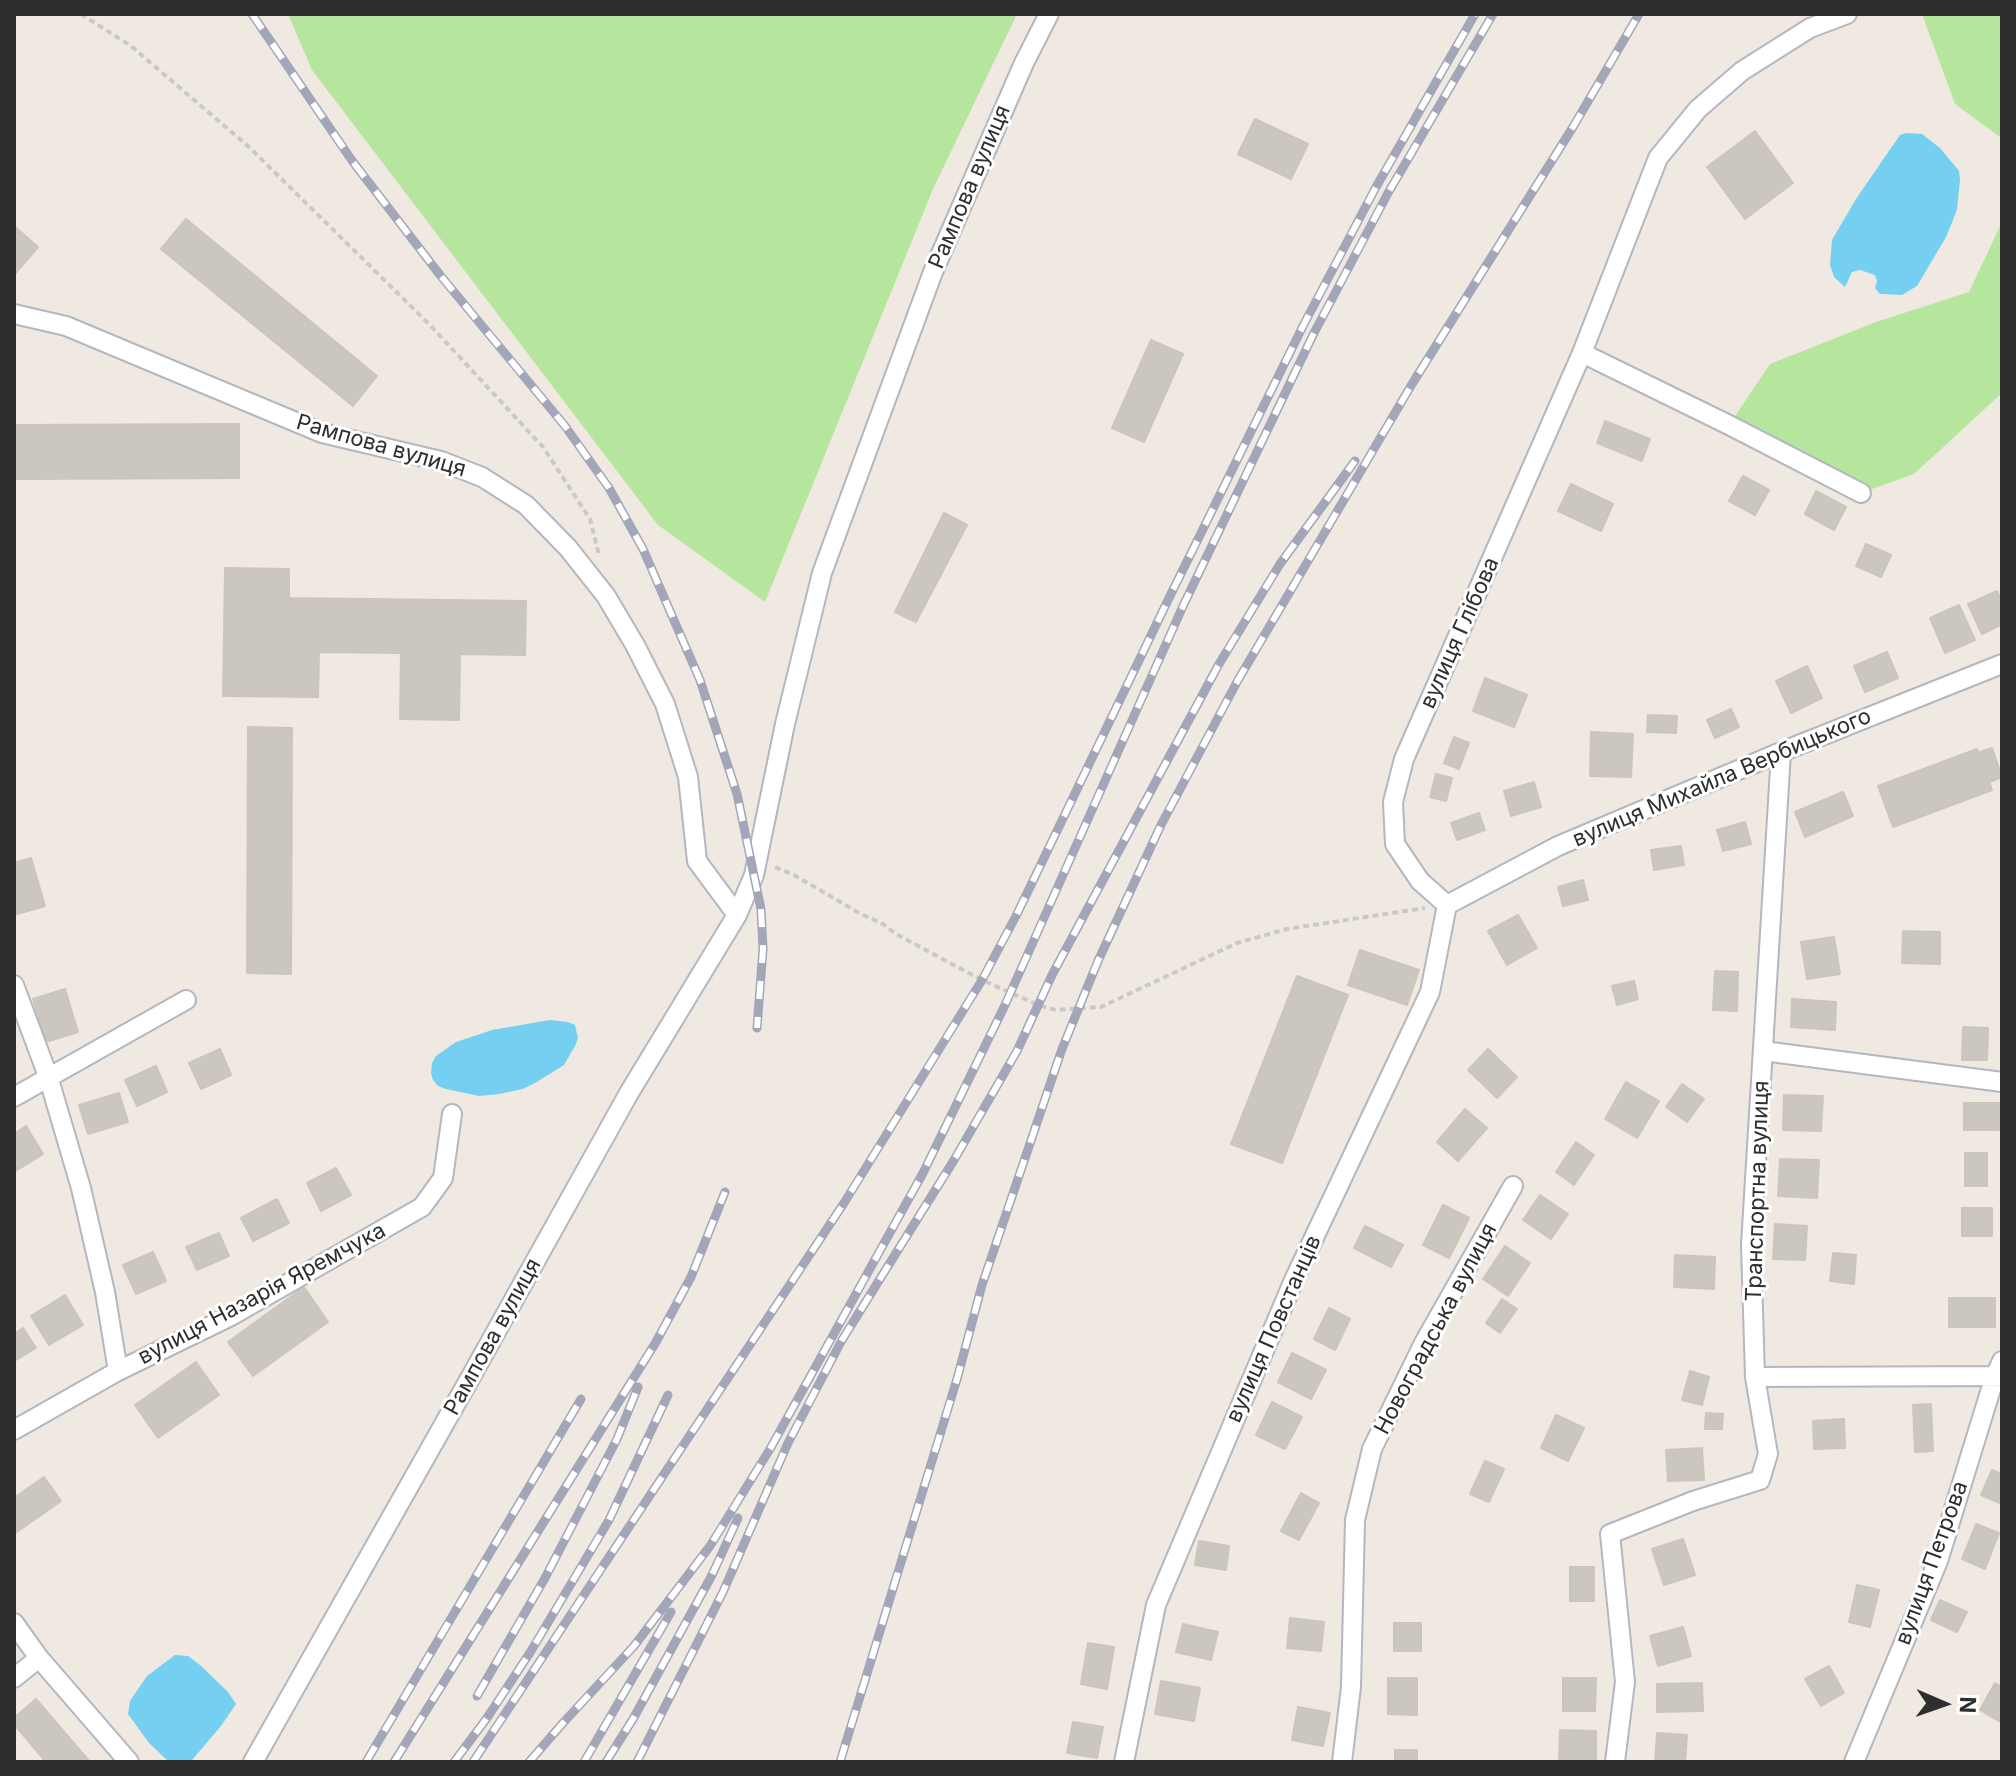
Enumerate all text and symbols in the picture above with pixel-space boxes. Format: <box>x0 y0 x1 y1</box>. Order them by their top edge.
street label: Рампова вулиця <box>924 101 1016 273</box>
street label: Рампова вулиця <box>293 409 469 483</box>
street label: вулиця Глібова <box>1415 553 1505 713</box>
street label: вулиця Михайла Вербицького <box>1569 703 1875 853</box>
street label: Транспортна вулиця <box>1741 1080 1775 1302</box>
street label: вулиця Назарія Яремчука <box>134 1217 390 1371</box>
street label: Новоградська вулиця <box>1369 1219 1503 1439</box>
street label: вулиця Повстанців <box>1221 1231 1327 1427</box>
street label: Рампова вулиця <box>439 1254 547 1420</box>
street label: вулиця Петрова <box>1890 1478 1974 1648</box>
north arrow <box>1904 1664 1984 1744</box>
text: N <box>1955 1696 1981 1714</box>

